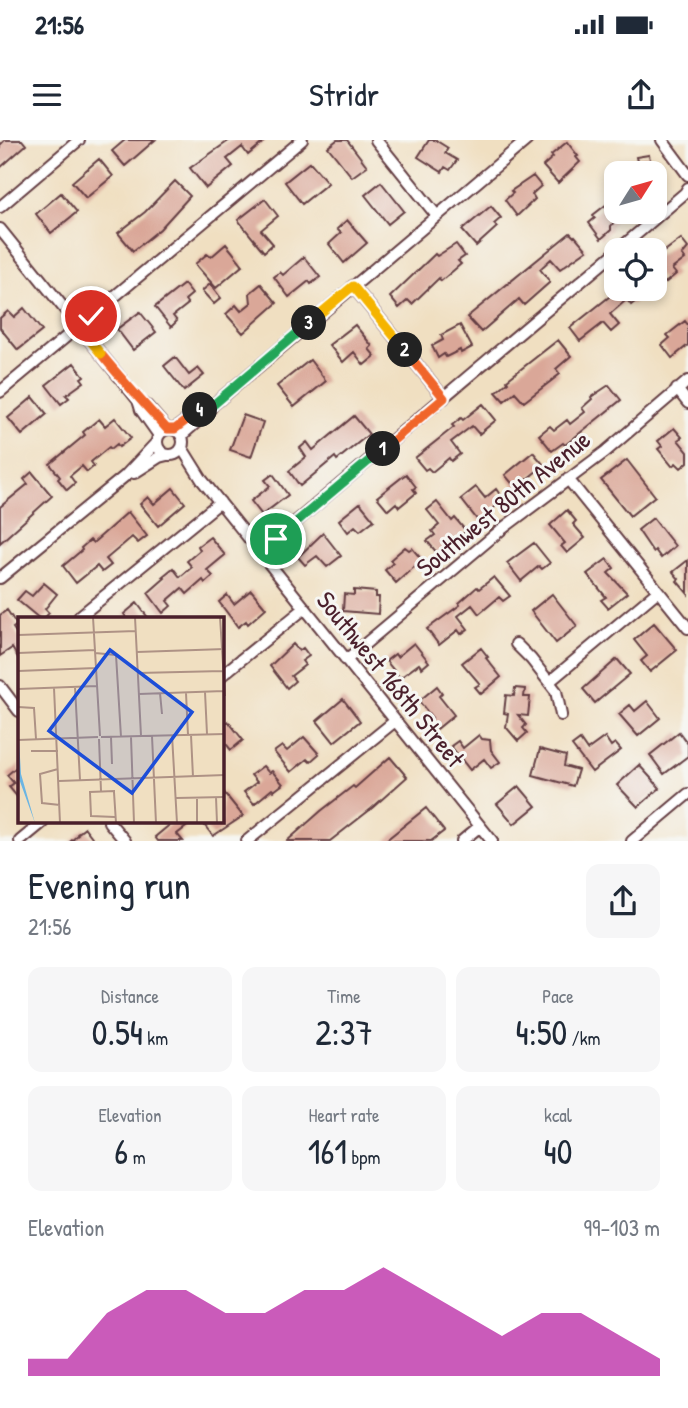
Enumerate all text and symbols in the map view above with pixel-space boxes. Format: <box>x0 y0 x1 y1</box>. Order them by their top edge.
text: 21:56 <box>35 7 84 42</box>
text: Stridr <box>309 73 379 116</box>
icon: menu <box>28 76 66 114</box>
icon: share <box>622 76 660 114</box>
north arrow <box>604 161 667 224</box>
map controls <box>604 161 667 301</box>
button: locate <box>604 238 667 301</box>
pin <box>61 286 121 346</box>
icon: check <box>72 297 110 335</box>
pin: 3 <box>292 306 326 340</box>
text: 3 <box>304 309 313 335</box>
pin: 2 <box>388 332 422 368</box>
text: 2 <box>400 336 409 362</box>
pin: 4 <box>182 392 218 428</box>
text: 4 <box>196 396 203 422</box>
street label: Southwest 80th Avenue <box>409 422 597 584</box>
pin: 1 <box>366 432 400 466</box>
text: 1 <box>379 435 386 461</box>
pin <box>246 509 306 569</box>
icon: arrive <box>257 520 295 558</box>
street label: Southwest 168th Street <box>309 583 474 775</box>
inset map <box>18 617 224 824</box>
text: Evening run <box>28 859 191 911</box>
button: share <box>586 864 660 938</box>
text: 21:56 <box>28 911 71 942</box>
text: Distance <box>101 983 159 1009</box>
text: Time <box>327 983 361 1009</box>
text: Pace <box>542 983 574 1009</box>
text: 0.54 <box>92 1009 143 1056</box>
text: 2:37 <box>315 1009 373 1056</box>
text: 4:50 <box>516 1009 567 1056</box>
text: km <box>143 1025 168 1051</box>
text: /km <box>567 1025 600 1051</box>
text: Elevation <box>98 1102 162 1128</box>
text: Heart rate <box>309 1102 379 1128</box>
text: kcal <box>544 1102 572 1128</box>
text: 6 <box>114 1128 128 1175</box>
text: 161 <box>308 1128 347 1175</box>
text: 40 <box>544 1128 572 1175</box>
text: m <box>128 1144 146 1170</box>
text: bpm <box>347 1144 380 1170</box>
text: Elevation <box>28 1212 104 1243</box>
text: 99–103 m <box>584 1212 660 1243</box>

